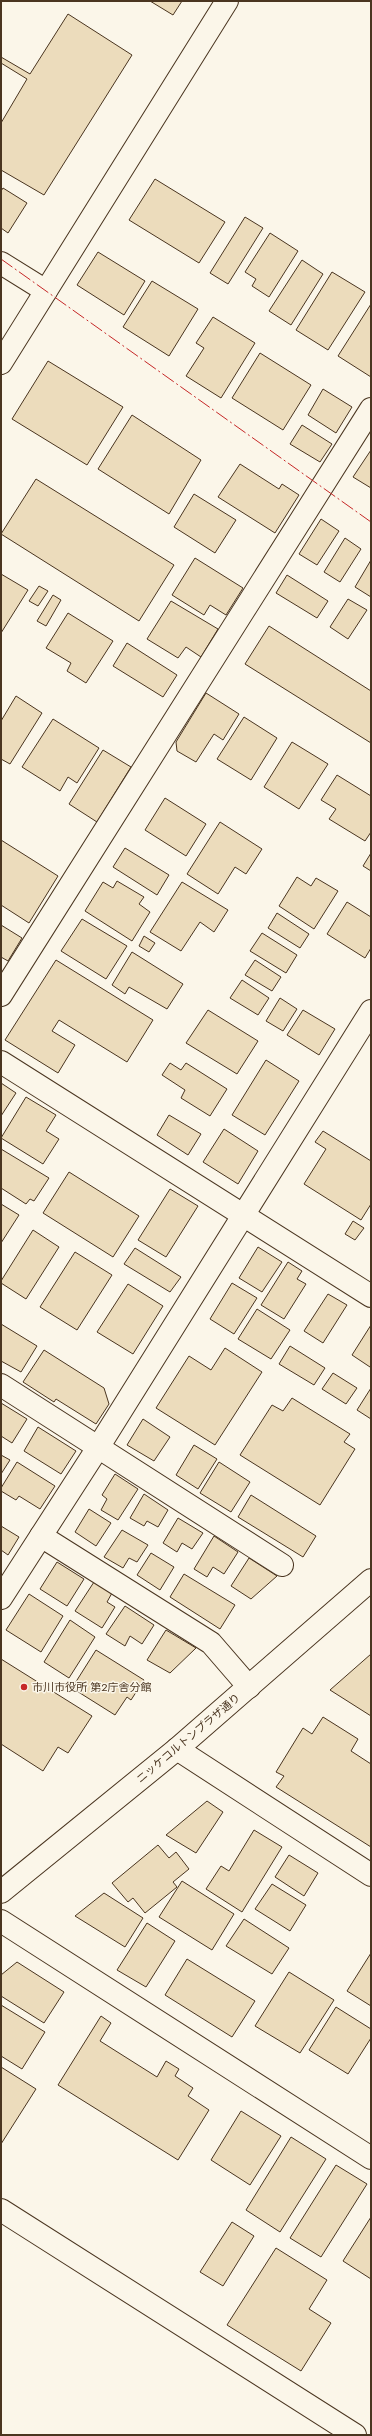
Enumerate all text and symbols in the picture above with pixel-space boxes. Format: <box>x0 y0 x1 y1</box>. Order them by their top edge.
place label: 市川市役所 第2庁舎分館 <box>32 1679 152 1695</box>
marker: 市川市役所 第2庁舎分館 <box>19 1682 29 1692</box>
street label: ニッケコルトンプラザ通り <box>132 1690 244 1786</box>

